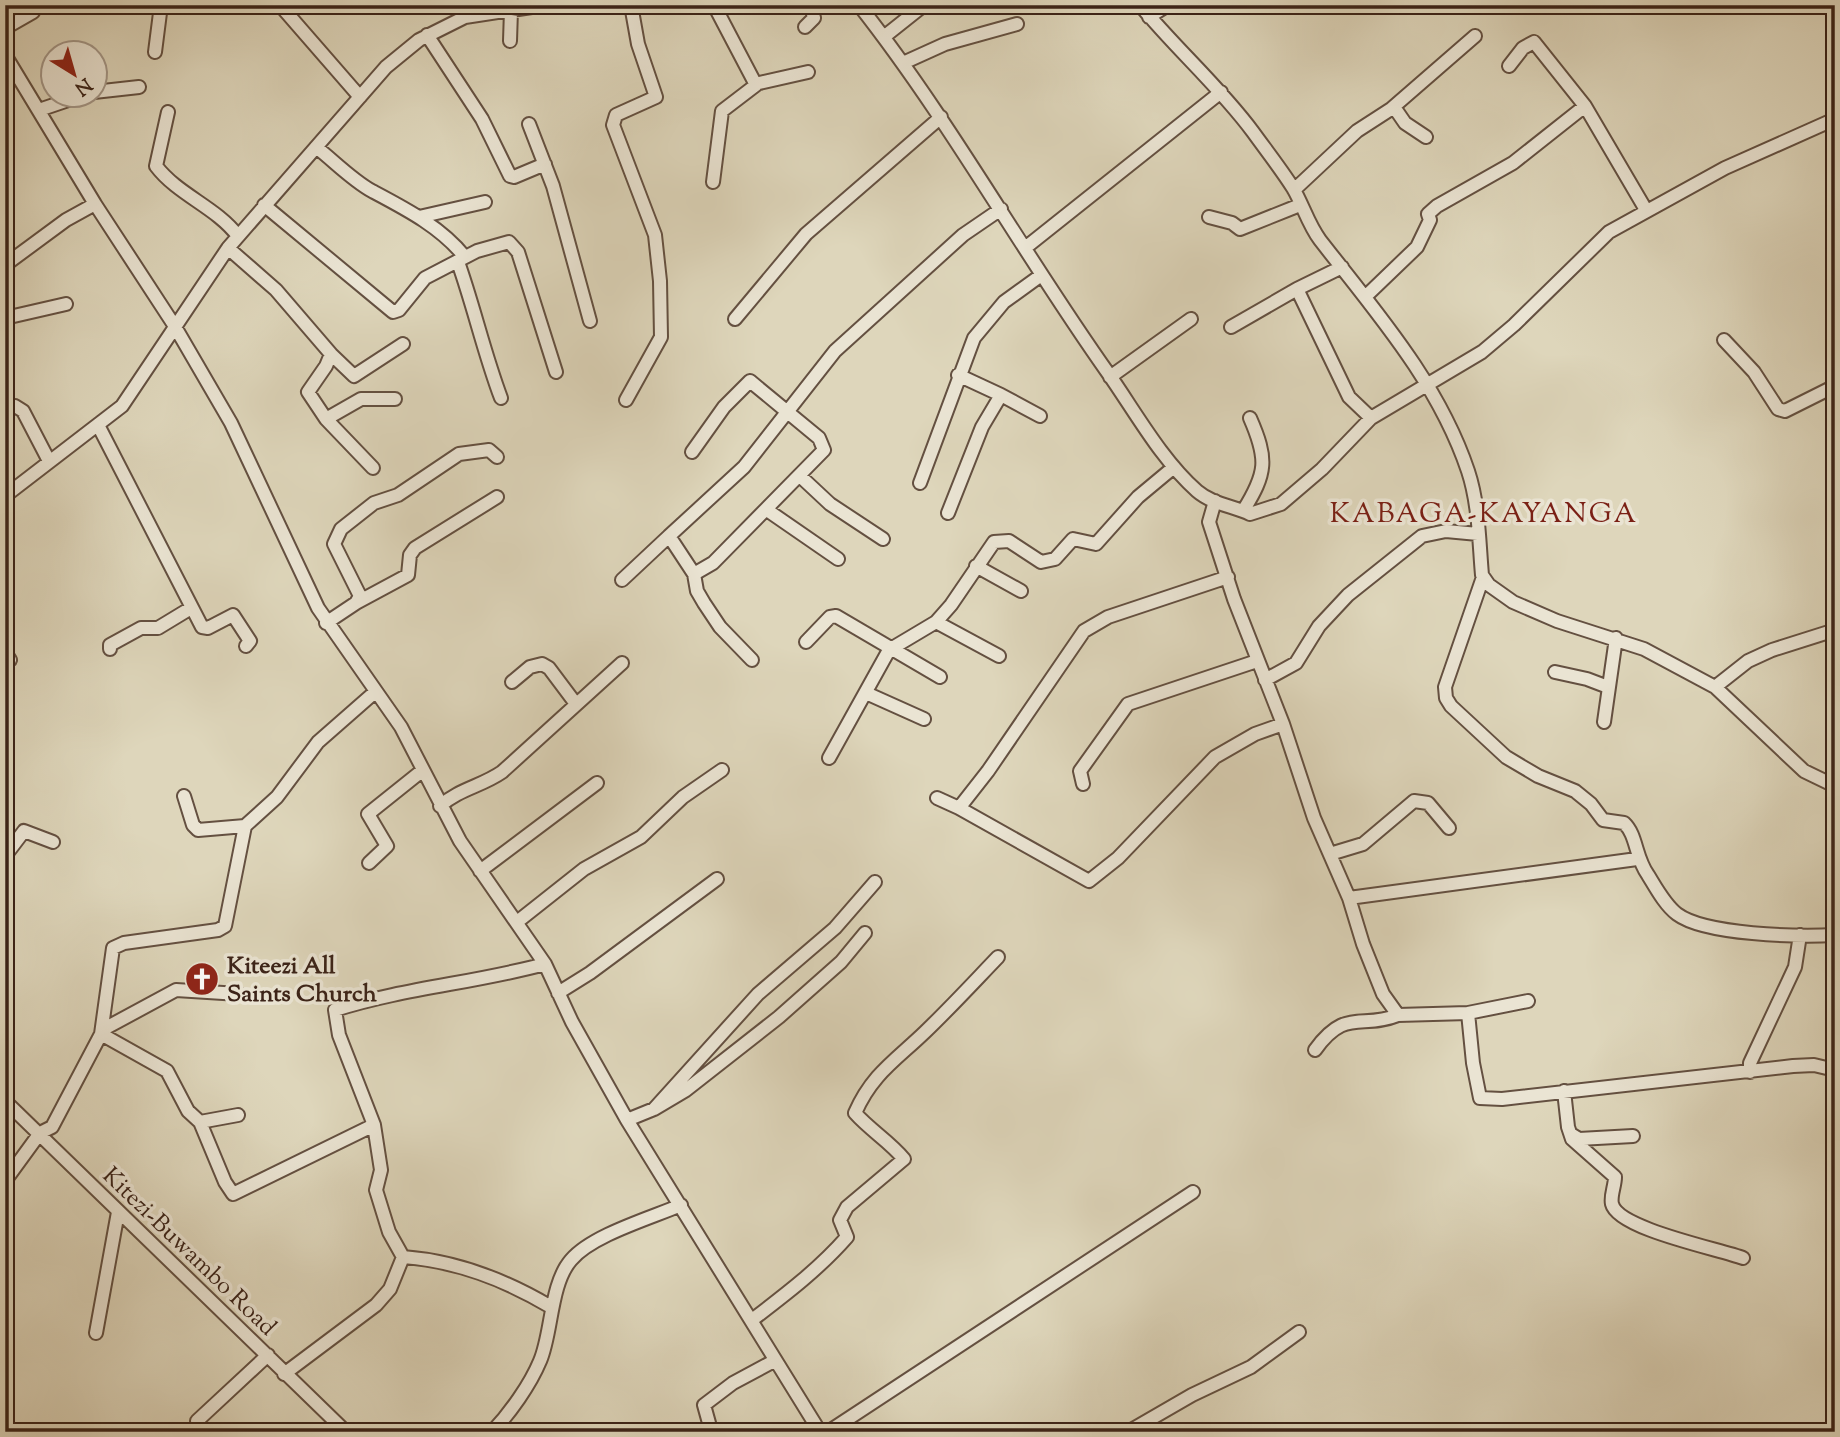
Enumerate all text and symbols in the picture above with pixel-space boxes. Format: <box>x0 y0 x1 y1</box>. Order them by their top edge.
north arrow <box>38 38 108 108</box>
text: N <box>69 70 97 101</box>
district label: KABAGA-KAYANGA <box>1330 495 1638 535</box>
place label: Kiteezi All Saints Church <box>227 950 378 1012</box>
church icon: Kiteezi All Saints Church <box>183 960 221 998</box>
street label: Kitezi-Buwambo Road <box>94 1160 284 1345</box>

